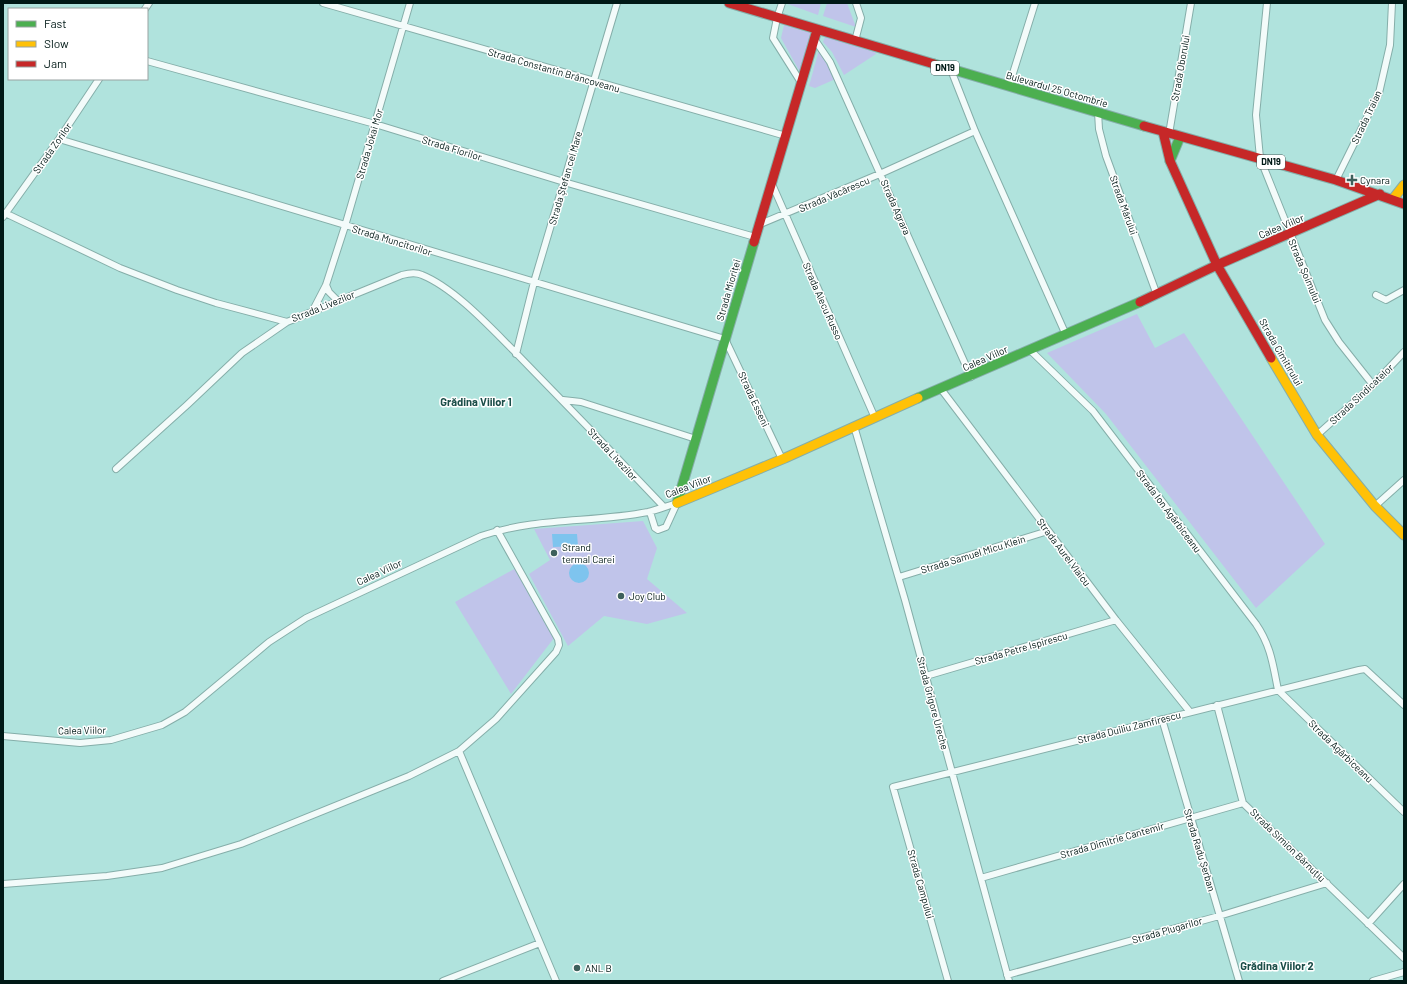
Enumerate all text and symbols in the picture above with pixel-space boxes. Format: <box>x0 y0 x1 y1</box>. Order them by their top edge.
legend <box>8 8 148 80</box>
text: Fast <box>44 16 67 30</box>
street label: Strada Oborului <box>1168 34 1192 102</box>
text: Slow <box>44 36 69 50</box>
street label: Strada Constantin Brâncoveanu <box>487 45 621 95</box>
text: Jam <box>44 56 67 70</box>
road number: DN19 <box>931 61 959 75</box>
street label: Bulevardul 25 Octombrie <box>1005 69 1109 109</box>
street label: Strada Traian <box>1348 88 1384 146</box>
street label: Strada Jokai Mor <box>353 107 385 181</box>
street label: Strada Zorilor <box>30 120 74 176</box>
street label: Strada Ștefan cel Mare <box>546 130 584 226</box>
street label: Strada Florilor <box>421 133 484 163</box>
road number: DN19 <box>1257 155 1285 169</box>
street label: Strada Văcărescu <box>797 174 871 214</box>
street label: Strada Mărului <box>1108 174 1140 236</box>
place label: Cynara <box>1360 174 1390 186</box>
marker: Cynara <box>1347 175 1357 185</box>
street label: Strada Agrara <box>878 177 914 237</box>
street label: Calea Viilor <box>1256 211 1306 241</box>
street label: Strada Muncitorilor <box>351 222 434 258</box>
street label: Strada Șoimului <box>1286 237 1324 305</box>
street label: Strada Mioriței <box>713 258 743 322</box>
street label: Strada Alecu Russo <box>801 260 845 342</box>
street label: Strada Livezilor <box>290 288 357 324</box>
street label: Strada Cimitirului <box>1257 316 1305 388</box>
street label: Calea Viilor <box>961 343 1010 373</box>
street label: Strada Sindicatelor <box>1327 361 1396 427</box>
street label: Strada Esseni <box>736 369 772 429</box>
district label: Grădina Viilor 1 <box>440 395 512 408</box>
street label: Strada Livezilor <box>586 425 641 483</box>
street label: Strada Ion Agârbiceanu <box>1134 467 1204 555</box>
street label: Calea Viilor <box>663 472 713 500</box>
street label: Strada Aurel Vlaicu <box>1035 516 1093 588</box>
street label: Strada Samuel Micu Klein <box>919 532 1027 576</box>
place label: Strand termal Carei <box>562 541 615 565</box>
marker: Strand termal Carei <box>549 548 559 558</box>
street label: Calea Viilor <box>355 556 404 588</box>
place label: Joy Club <box>629 590 666 602</box>
marker: Joy Club <box>616 591 626 601</box>
street label: Strada Petre Ispirescu <box>973 629 1069 667</box>
street label: Strada Grigore Ureche <box>915 655 951 751</box>
street label: Strada Duiliu Zamfirescu <box>1076 708 1182 746</box>
street label: Strada Agârbiceanu <box>1306 717 1376 785</box>
street label: Calea Viilor <box>58 724 107 736</box>
street label: Strada Simion Bărnuțiu <box>1248 806 1328 884</box>
street label: Strada Radu Șerban <box>1182 807 1218 893</box>
street label: Strada Dimitrie Cantemir <box>1059 819 1166 861</box>
street label: Strada Campului <box>905 848 937 920</box>
street label: Strada Plugarilor <box>1131 914 1204 946</box>
district label: Grădina Viilor 2 <box>1240 959 1314 972</box>
place label: ANL B <box>585 962 612 974</box>
marker: ANL B <box>572 963 582 973</box>

